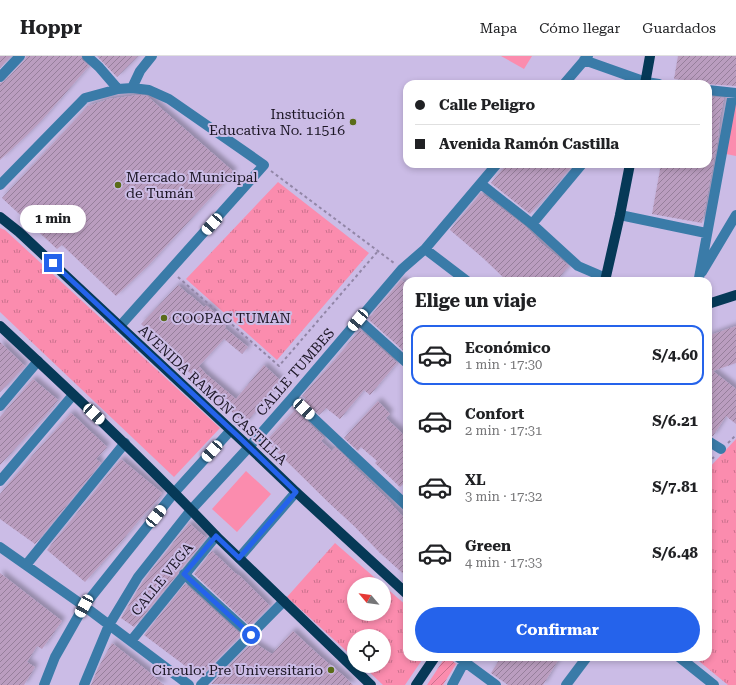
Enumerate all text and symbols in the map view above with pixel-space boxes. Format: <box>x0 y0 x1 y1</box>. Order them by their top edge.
text: Hoppr <box>20 16 82 39</box>
text: Mapa <box>480 20 517 36</box>
text: Cómo llegar <box>539 20 620 36</box>
text: Guardados <box>642 20 716 36</box>
text: Calle Peligro <box>439 96 535 114</box>
place label: Institución Educativa No. 11516 <box>209 106 345 138</box>
marker: Institución Educativa No. 11516 <box>348 117 358 127</box>
text: Avenida Ramón Castilla <box>439 135 619 153</box>
place label: Mercado Municipal de Tumán <box>126 169 258 201</box>
marker: Mercado Municipal de Tumán <box>113 180 123 190</box>
callout: 1 min <box>20 205 86 233</box>
text: 1 min <box>35 211 71 226</box>
car <box>200 211 224 237</box>
route end <box>44 254 62 272</box>
text: Elige un viaje <box>415 290 537 311</box>
car <box>346 307 370 333</box>
place label: COOPAC TUMAN <box>172 310 291 326</box>
marker: COOPAC TUMAN <box>159 313 169 323</box>
street label: AVENIDA RAMÓN CASTILLA <box>135 322 291 468</box>
street label: CALLE TUMBES <box>253 325 338 419</box>
icon: car <box>417 337 453 373</box>
text: Económico <box>465 339 551 357</box>
text: S/4.60 <box>652 346 698 364</box>
text: 1 min · 17:30 <box>465 357 542 372</box>
car <box>291 396 317 422</box>
car <box>81 401 107 427</box>
icon: car <box>417 403 453 439</box>
text: Confort <box>465 405 524 423</box>
text: S/6.21 <box>652 412 698 430</box>
text: 2 min · 17:31 <box>465 423 542 438</box>
car <box>200 438 224 464</box>
icon: car <box>417 469 453 505</box>
text: XL <box>465 471 486 489</box>
text: S/7.81 <box>652 478 698 496</box>
text: 3 min · 17:32 <box>465 489 542 504</box>
car <box>144 503 168 529</box>
icon: car <box>417 535 453 571</box>
text: Green <box>465 537 511 555</box>
street label: CALLE VEGA <box>128 539 196 619</box>
text: S/6.48 <box>652 544 698 562</box>
text: 4 min · 17:33 <box>465 555 542 570</box>
north arrow <box>347 577 391 621</box>
map controls <box>347 577 391 673</box>
car <box>73 593 95 619</box>
button: Confirmar <box>415 607 700 653</box>
route start <box>242 626 260 644</box>
button: locate <box>347 629 391 673</box>
place label: Circulo: Pre Universitario <box>152 662 323 678</box>
marker: Circulo: Pre Universitario <box>326 665 336 675</box>

